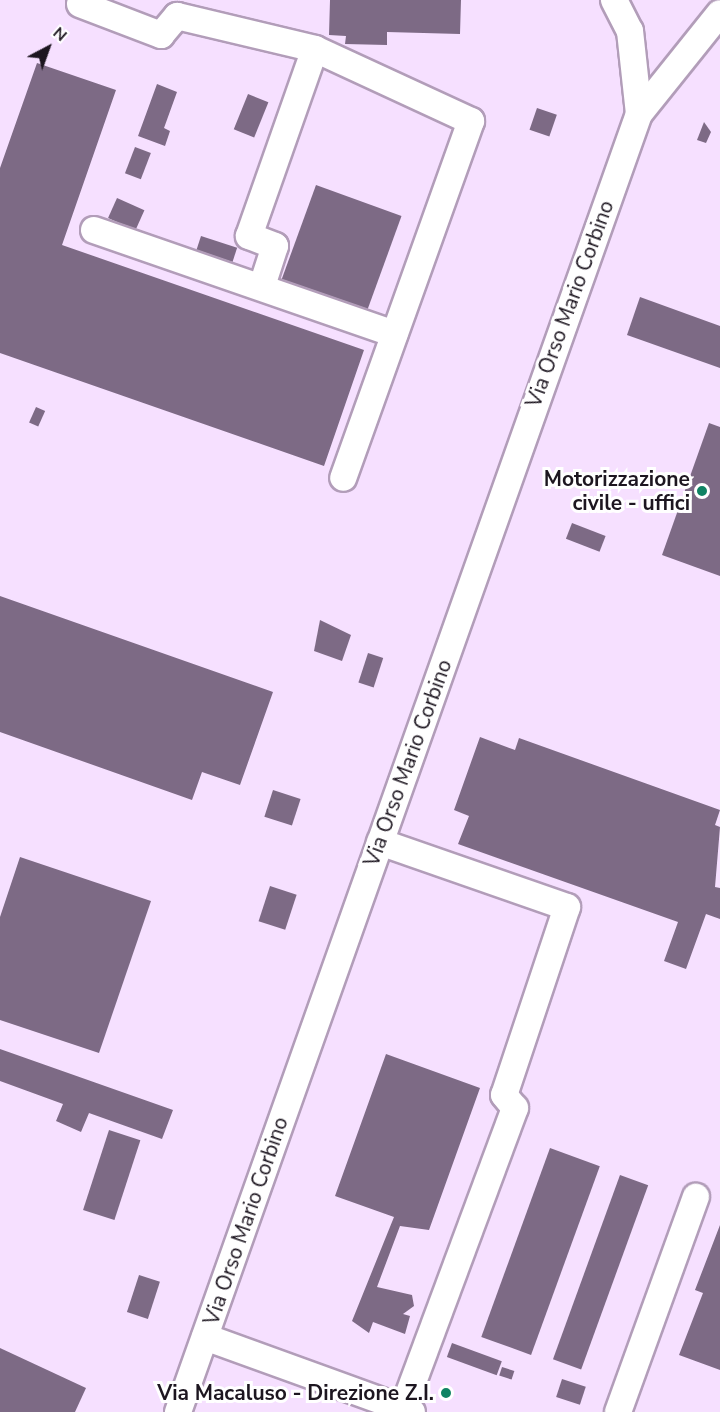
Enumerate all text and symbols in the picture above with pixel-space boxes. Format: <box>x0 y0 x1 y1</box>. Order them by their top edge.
north arrow <box>18 18 78 78</box>
text: N <box>48 22 72 47</box>
street label: Via Orso Mario Corbino <box>521 197 619 411</box>
place label: Motorizzazione civile - uffici <box>544 466 690 516</box>
marker: Motorizzazione civile - uffici <box>695 484 709 498</box>
street label: Via Orso Mario Corbino <box>359 656 457 870</box>
street label: Via Orso Mario Corbino <box>199 1114 293 1328</box>
place label: Via Macaluso - Direzione Z.I. <box>157 1380 434 1406</box>
marker: Via Macaluso - Direzione Z.I. <box>439 1386 453 1400</box>

